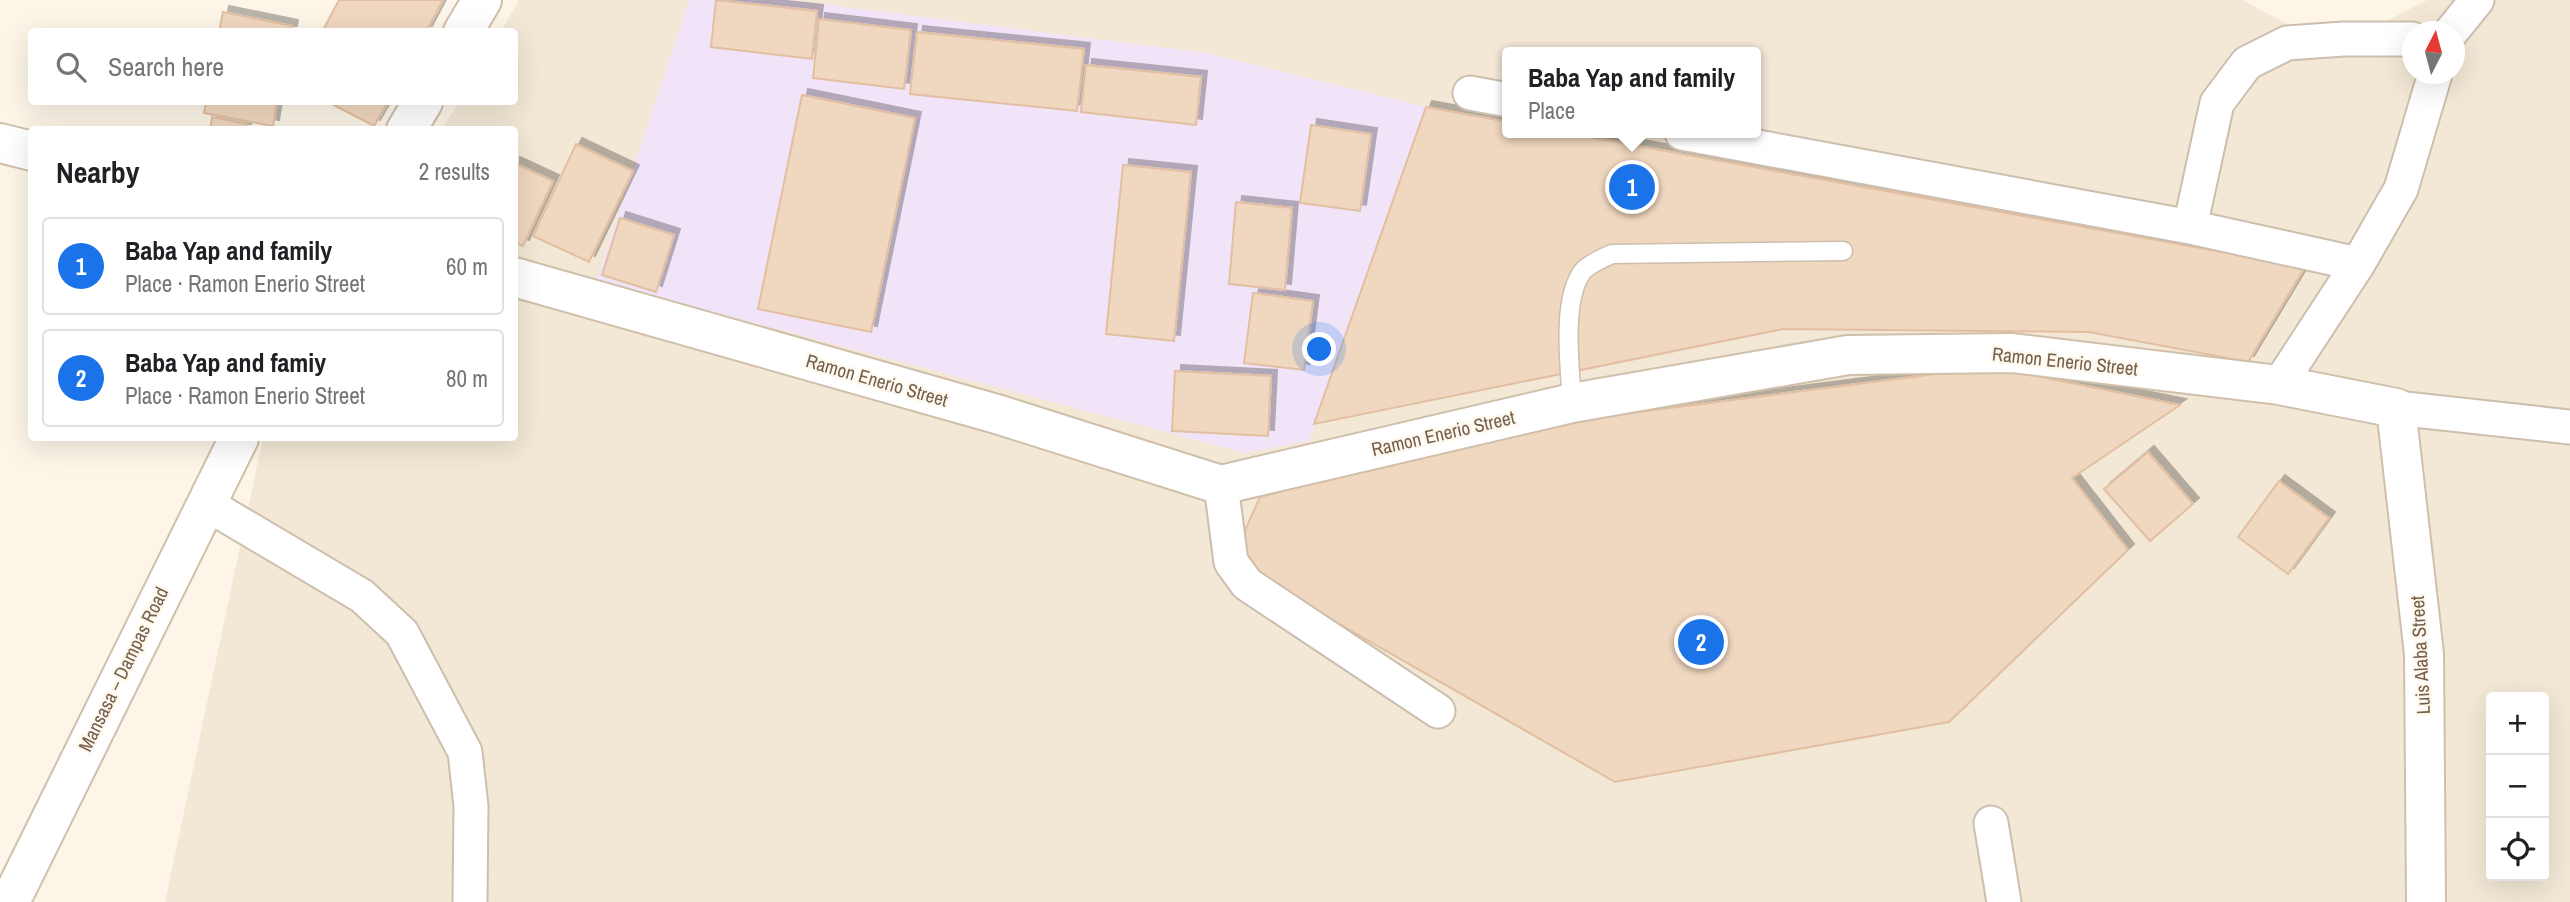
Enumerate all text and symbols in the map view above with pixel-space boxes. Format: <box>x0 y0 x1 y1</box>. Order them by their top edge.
north arrow <box>2402 21 2465 84</box>
search box <box>28 28 518 105</box>
popup <box>1502 47 1761 138</box>
icon: search <box>52 48 90 86</box>
text: Search here <box>108 49 224 84</box>
text: Baba Yap and family <box>1528 60 1735 95</box>
text: Place <box>1528 95 1575 126</box>
text: Nearby <box>56 152 139 192</box>
text: 2 results <box>419 156 490 187</box>
pin: 1 <box>1609 161 1655 213</box>
text: Baba Yap and family <box>125 233 332 268</box>
text: 1 <box>76 251 86 282</box>
text: 60 m <box>446 251 488 282</box>
text: Place · Ramon Enerio Street <box>125 268 365 299</box>
your location <box>1302 332 1336 366</box>
street label: Ramon Enerio Street <box>1991 340 2140 382</box>
text: Baba Yap and famiy <box>125 345 326 380</box>
street label: Ramon Enerio Street <box>803 347 952 413</box>
text: 2 <box>76 363 86 394</box>
text: 80 m <box>446 363 488 394</box>
text: Place · Ramon Enerio Street <box>125 380 365 411</box>
street label: Ramon Enerio Street <box>1369 404 1518 462</box>
street label: Mansasa – Dampas Road <box>72 582 174 756</box>
street label: Luis Alaba Street <box>2404 594 2436 715</box>
pin: 2 <box>1678 616 1724 668</box>
map controls <box>2486 692 2549 881</box>
button: + <box>2486 692 2549 755</box>
button: − <box>2486 755 2549 818</box>
button: locate <box>2486 818 2549 881</box>

